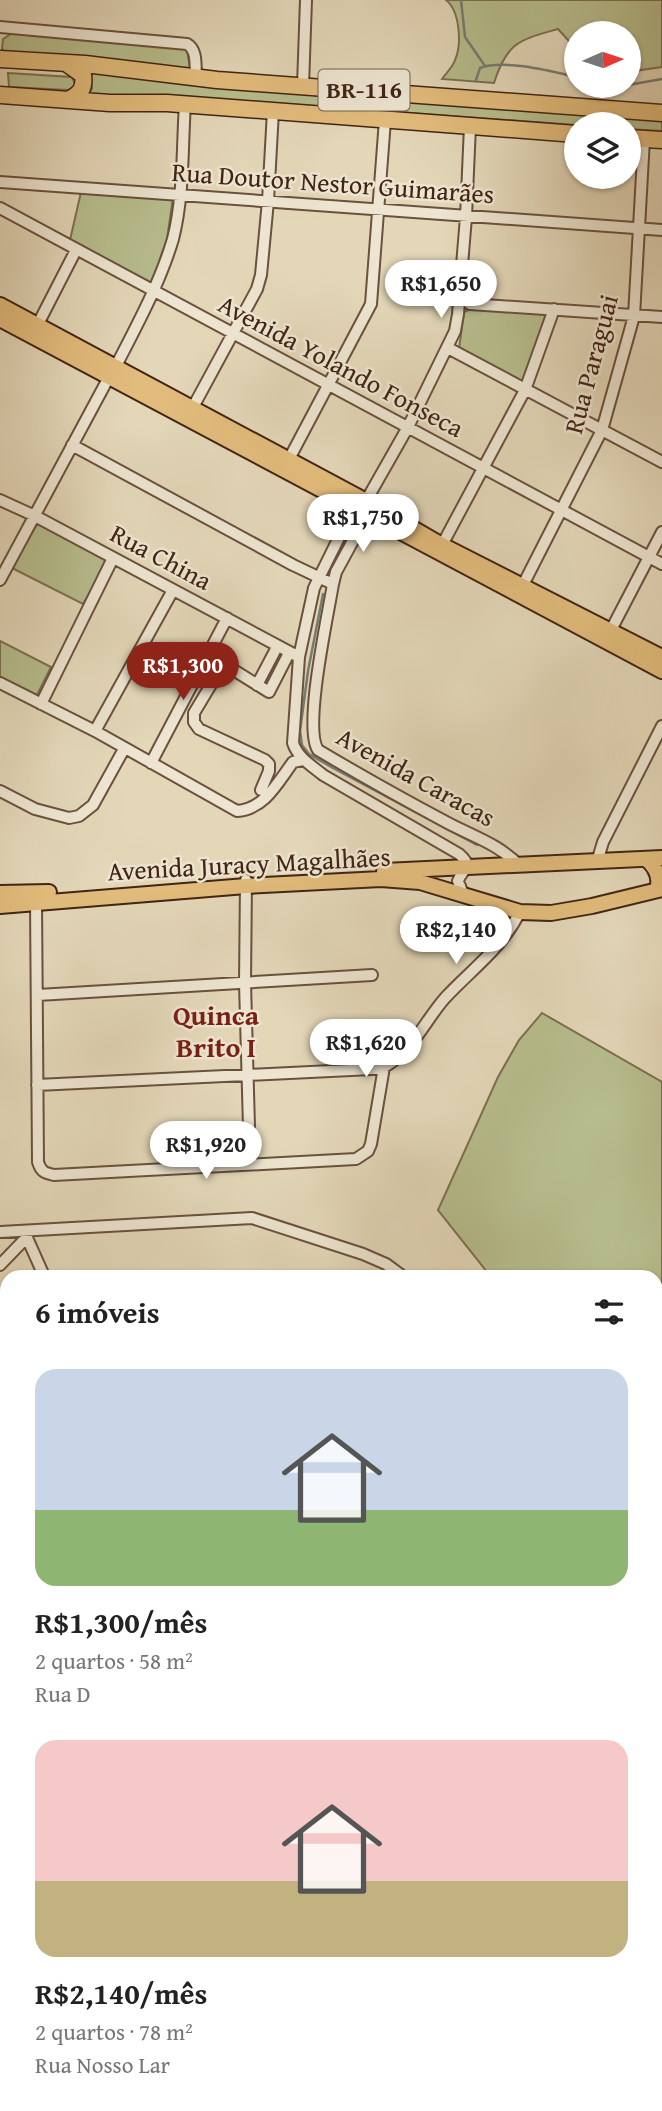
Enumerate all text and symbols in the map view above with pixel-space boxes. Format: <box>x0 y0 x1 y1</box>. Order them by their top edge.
north arrow <box>564 21 640 98</box>
map controls <box>564 21 641 189</box>
road number: BR-116 <box>318 70 410 110</box>
button: layers <box>564 112 641 189</box>
street label: Rua Doutor Nestor Guimarães <box>170 152 496 213</box>
pin: R$1,650 <box>376 260 506 320</box>
text: R$1,650 <box>401 266 481 299</box>
street label: Avenida Yolando Fonseca <box>212 284 472 447</box>
street label: Rua Paraguai <box>553 290 628 438</box>
pin: R$1,750 <box>298 494 428 554</box>
text: R$1,750 <box>323 500 403 533</box>
street label: Rua China <box>104 514 220 600</box>
pin: R$1,300 <box>118 642 248 702</box>
text: R$1,300 <box>143 648 223 681</box>
street label: Avenida Caracas <box>330 717 503 836</box>
street label: Avenida Juracy Magalhães <box>106 837 392 890</box>
pin: R$2,140 <box>391 906 521 966</box>
text: R$2,140 <box>416 912 496 945</box>
district label: Quinca Brito I <box>173 994 260 1067</box>
pin: R$1,620 <box>301 1020 431 1079</box>
text: R$1,620 <box>326 1025 406 1058</box>
pin: R$1,920 <box>141 1122 271 1181</box>
text: R$1,920 <box>166 1127 246 1160</box>
text: 6 imóveis <box>35 1290 160 1334</box>
icon: filters <box>590 1293 628 1331</box>
icon: home <box>269 1415 395 1541</box>
text: R$1,300/mês <box>35 1600 207 1644</box>
text: 2 quartos · 58 m² <box>35 1644 193 1677</box>
text: Rua D <box>35 1677 91 1710</box>
icon: home <box>269 1786 395 1912</box>
text: R$2,140/mês <box>35 1971 207 2015</box>
text: 2 quartos · 78 m² <box>35 2015 193 2048</box>
text: Rua Nosso Lar <box>35 2048 170 2081</box>

